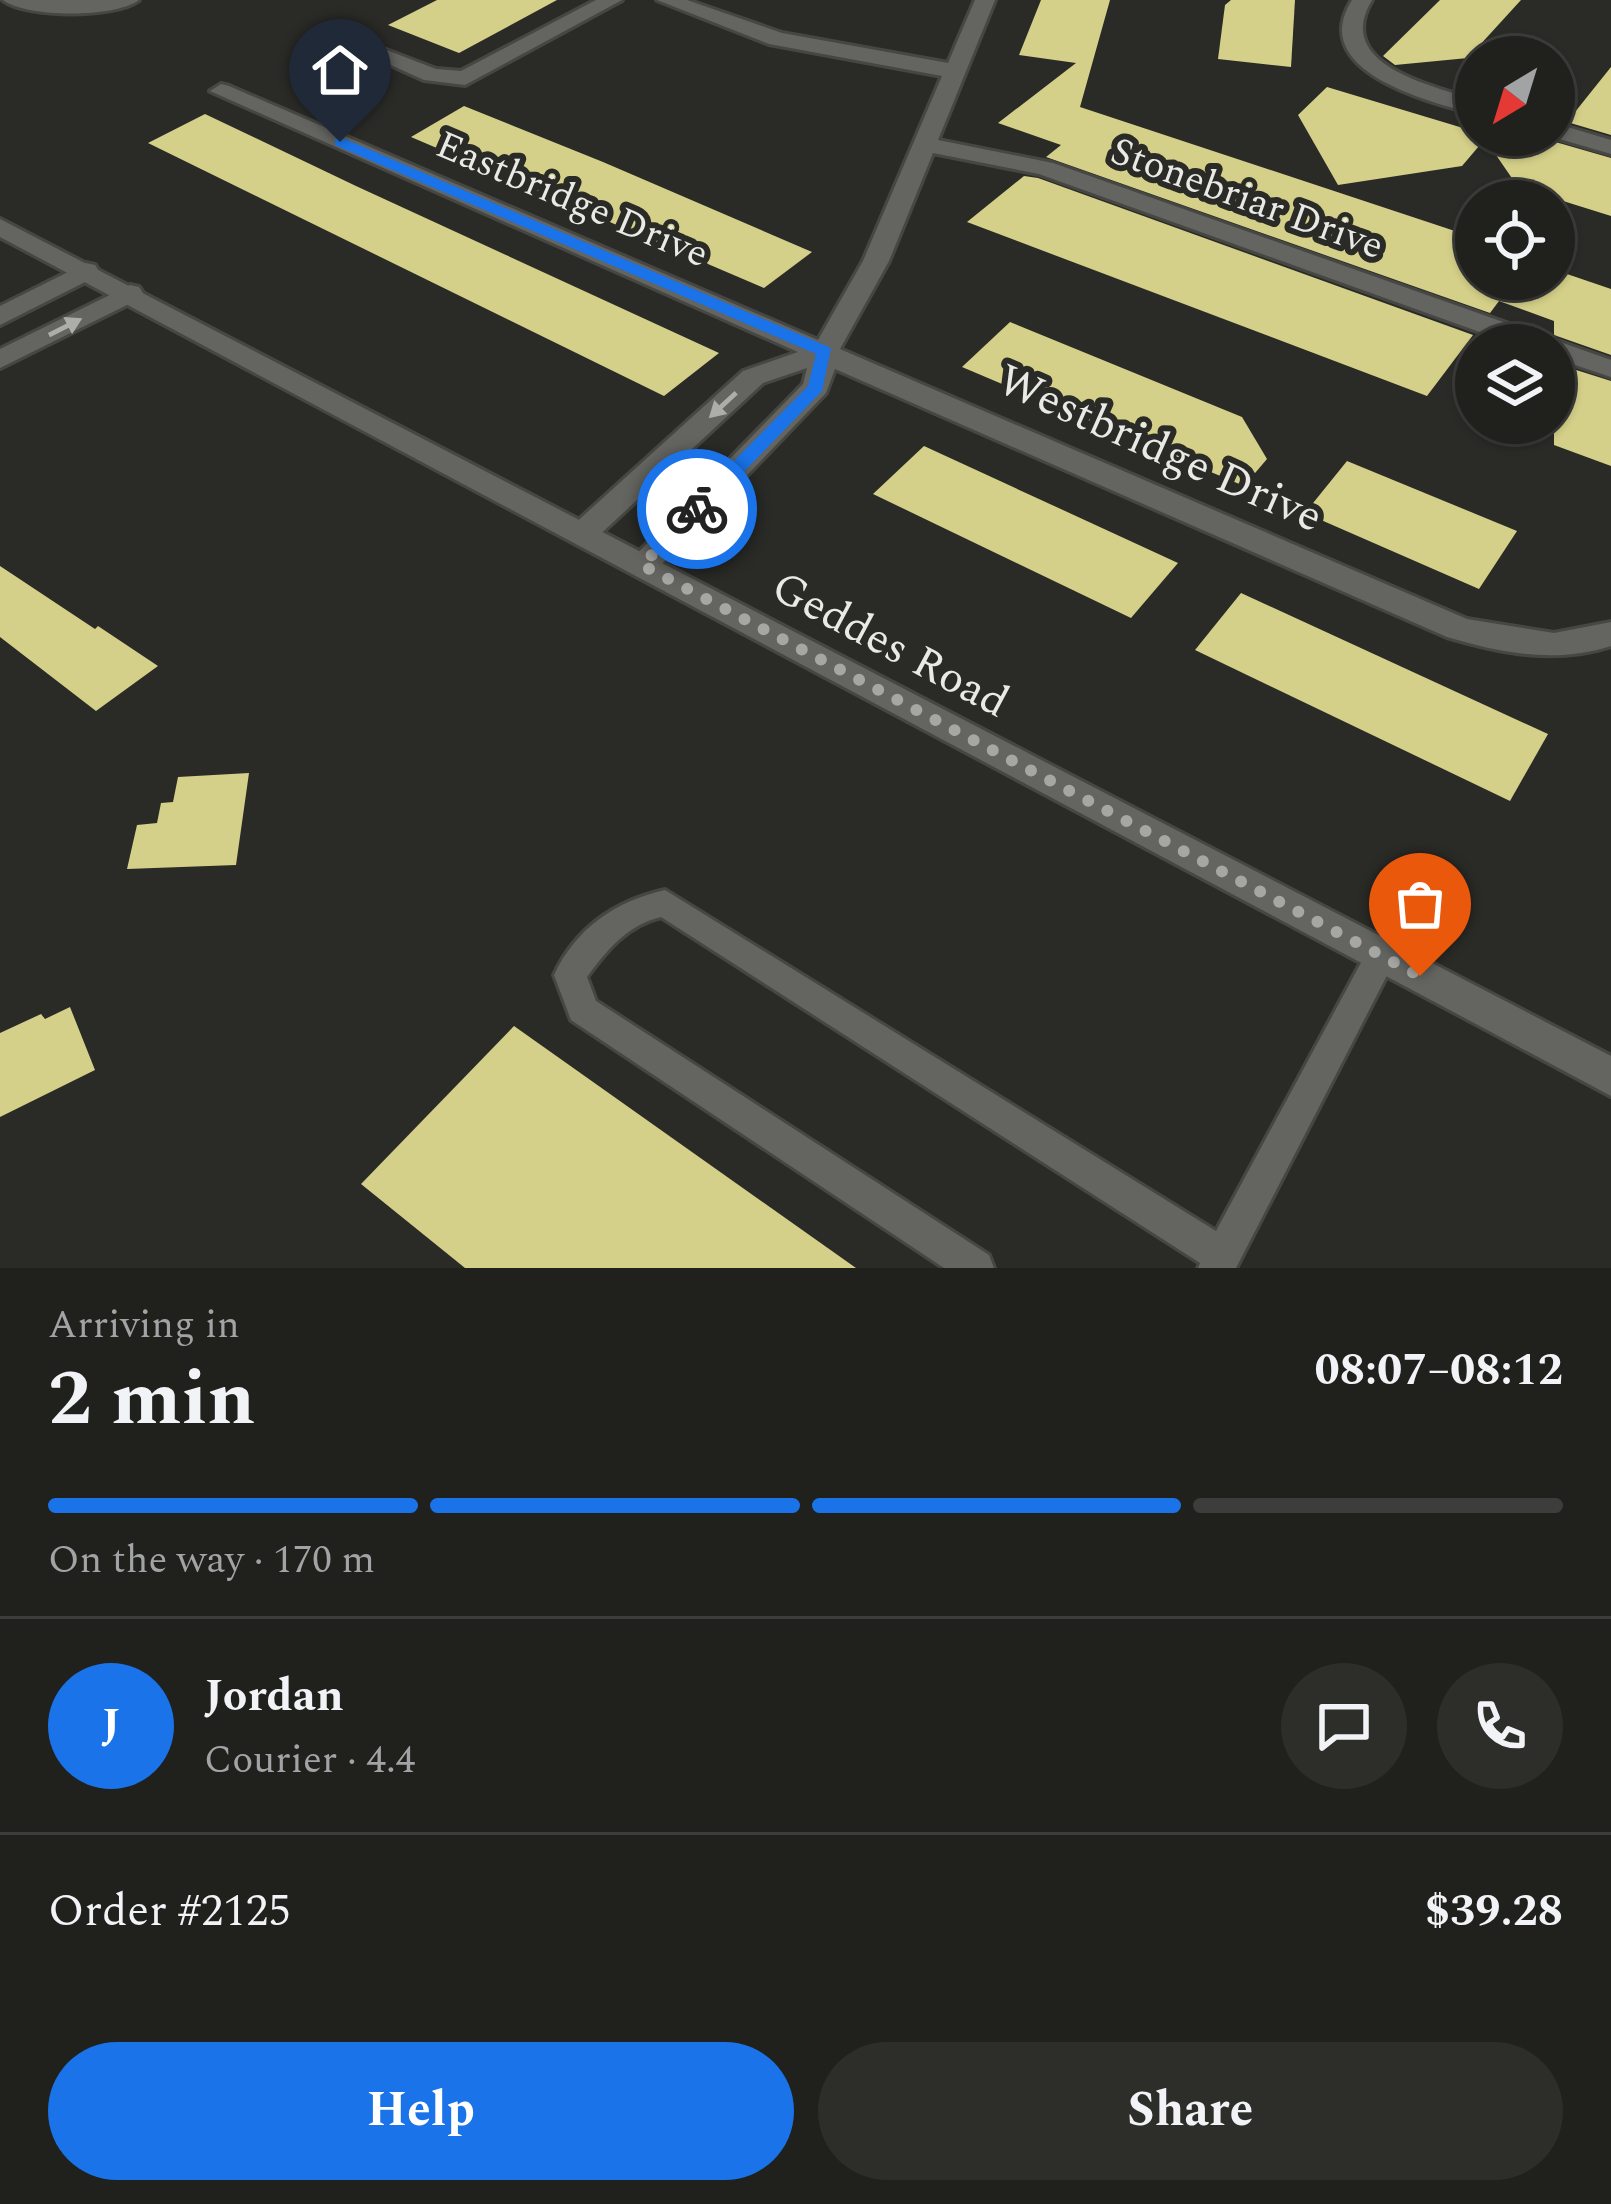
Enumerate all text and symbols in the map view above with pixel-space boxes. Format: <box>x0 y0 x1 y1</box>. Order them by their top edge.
pin <box>289 19 391 142</box>
north arrow <box>1455 36 1575 156</box>
map controls <box>1455 36 1575 444</box>
icon: home <box>307 37 373 103</box>
street label: Eastbridge Drive <box>426 116 718 284</box>
street label: Stonebriar Drive <box>1102 122 1392 276</box>
button: locate <box>1455 180 1575 300</box>
one-way arrow <box>47 317 82 337</box>
button: layers <box>1455 324 1575 444</box>
street label: Westbridge Drive <box>986 346 1334 552</box>
one-way arrow <box>709 390 738 418</box>
courier <box>637 449 757 569</box>
icon: bike <box>664 476 730 542</box>
street label: Geddes Road <box>759 553 1021 737</box>
pin <box>1369 853 1471 976</box>
icon: bag <box>1387 871 1453 937</box>
text: Arriving in <box>48 1296 240 1355</box>
text: 08:07–08:12 <box>1314 1336 1563 1405</box>
text: 2 min <box>48 1340 256 1459</box>
text: On the way · 170 m <box>48 1531 375 1590</box>
text: Jordan <box>204 1662 344 1731</box>
button: chat <box>1281 1663 1407 1789</box>
button: phone <box>1437 1663 1563 1789</box>
text: J <box>101 1691 121 1760</box>
text: Courier · 4.4 <box>204 1731 415 1790</box>
text: Order #2125 <box>48 1877 291 1946</box>
text: $39.28 <box>1425 1877 1563 1946</box>
button: Help <box>48 2042 794 2180</box>
button: Share <box>818 2042 1563 2180</box>

